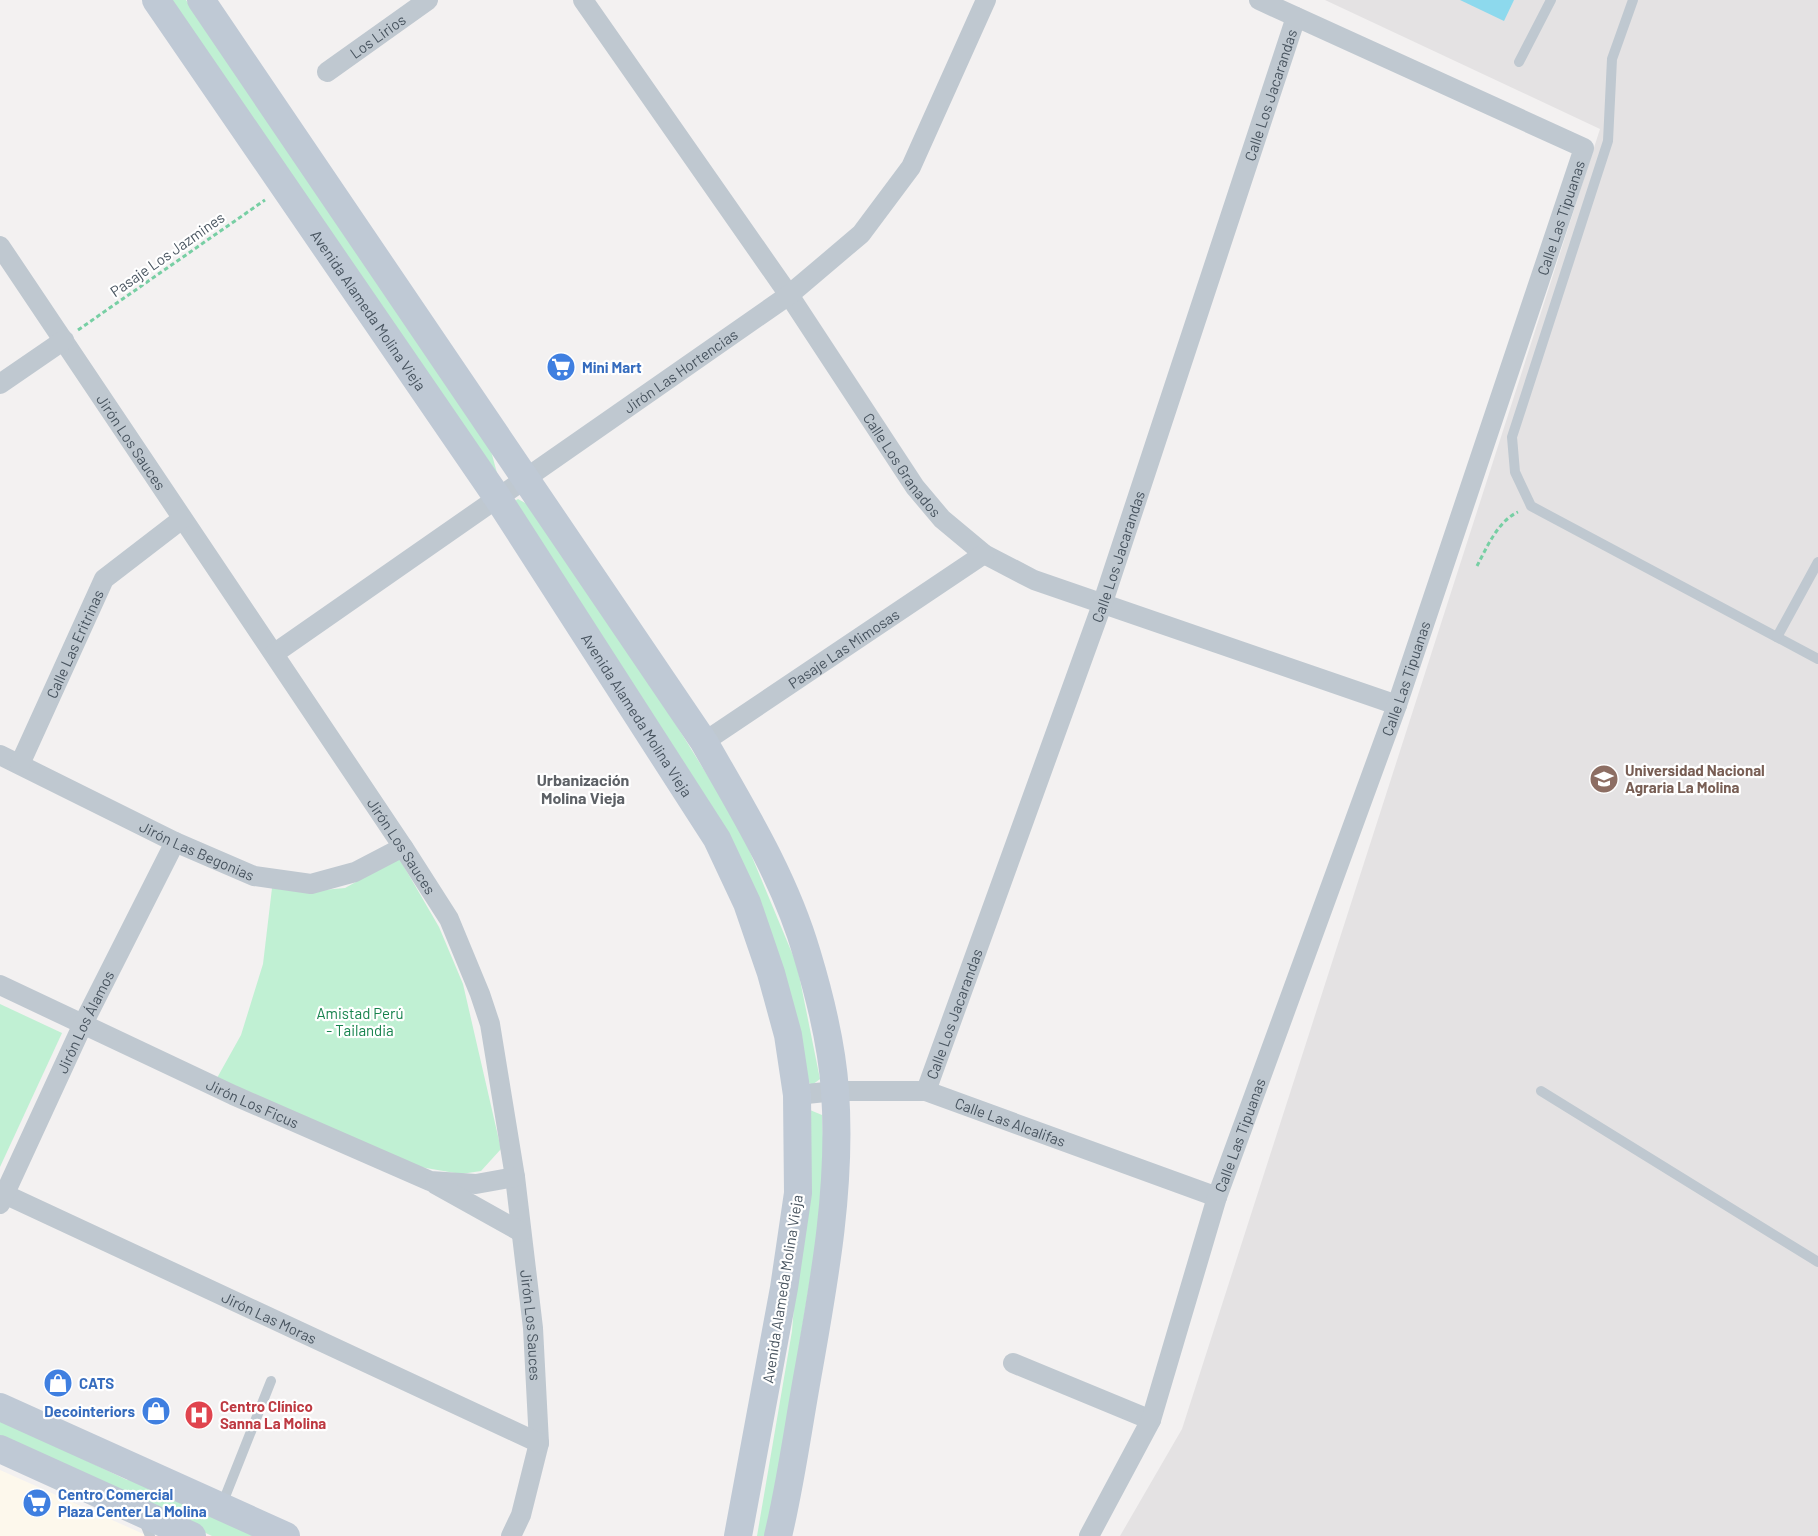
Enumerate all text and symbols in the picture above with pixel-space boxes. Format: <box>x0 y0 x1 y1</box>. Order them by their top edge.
street label: Los Lirios <box>346 10 409 62</box>
street label: Calle Los Jacarandas <box>1240 27 1300 163</box>
street label: Calle Las Tipuanas <box>1533 158 1588 278</box>
street label: Pasaje Los Jazmines <box>106 208 228 300</box>
street label: Avenida Alameda Molina Vieja <box>307 226 430 394</box>
street label: Jirón Las Hortencias <box>620 325 741 417</box>
supermarket icon: Mini Mart <box>545 351 577 383</box>
place label: Mini Mart <box>582 358 642 376</box>
street label: Jirón Los Sauces <box>93 391 170 493</box>
street label: Calle Los Granados <box>860 409 945 520</box>
street label: Calle Los Jacarandas <box>1087 488 1148 625</box>
street label: Calle Las Eritrinas <box>42 587 107 701</box>
street label: Pasaje Las Mimosas <box>785 605 902 692</box>
street label: Calle Las Tipuanas <box>1378 619 1434 738</box>
street label: Avenida Alameda Molina Vieja <box>578 630 696 800</box>
place label: Universidad Nacional Agraria La Molina <box>1625 761 1765 796</box>
school or university icon: Universidad Nacional Agraria La Molina <box>1588 763 1620 795</box>
district label: Urbanización Molina Vieja <box>537 770 629 807</box>
street label: Jirón Los Sauces <box>364 794 440 897</box>
street label: Jirón Las Begonias <box>137 817 257 884</box>
street label: Calle Los Jacarandas <box>922 946 986 1082</box>
street label: Jirón Los Álamos <box>53 968 118 1076</box>
park label: Amistad Perú - Tailandia <box>316 1004 404 1039</box>
street label: Jirón Los Ficus <box>204 1075 302 1132</box>
street label: Calle Las Tipuanas <box>1211 1076 1269 1195</box>
street label: Calle Las Alcalifas <box>953 1093 1068 1150</box>
street label: Avenida Alameda Molina Vieja <box>758 1193 806 1385</box>
street label: Jirón Los Sauces <box>517 1269 545 1381</box>
street label: Jirón Las Moras <box>219 1288 320 1347</box>
shop icon: CATS <box>42 1367 74 1399</box>
place label: CATS <box>79 1374 114 1392</box>
shop icon: Decointeriors <box>140 1395 172 1427</box>
place label: Centro Clínico Sanna La Molina <box>220 1397 326 1432</box>
hospital icon: Centro Clínico Sanna La Molina <box>183 1399 215 1431</box>
place label: Decointeriors <box>44 1402 135 1420</box>
place label: Centro Comercial Plaza Center La Molina <box>58 1485 207 1520</box>
supermarket icon: Centro Comercial Plaza Center La Molina <box>21 1487 53 1519</box>

